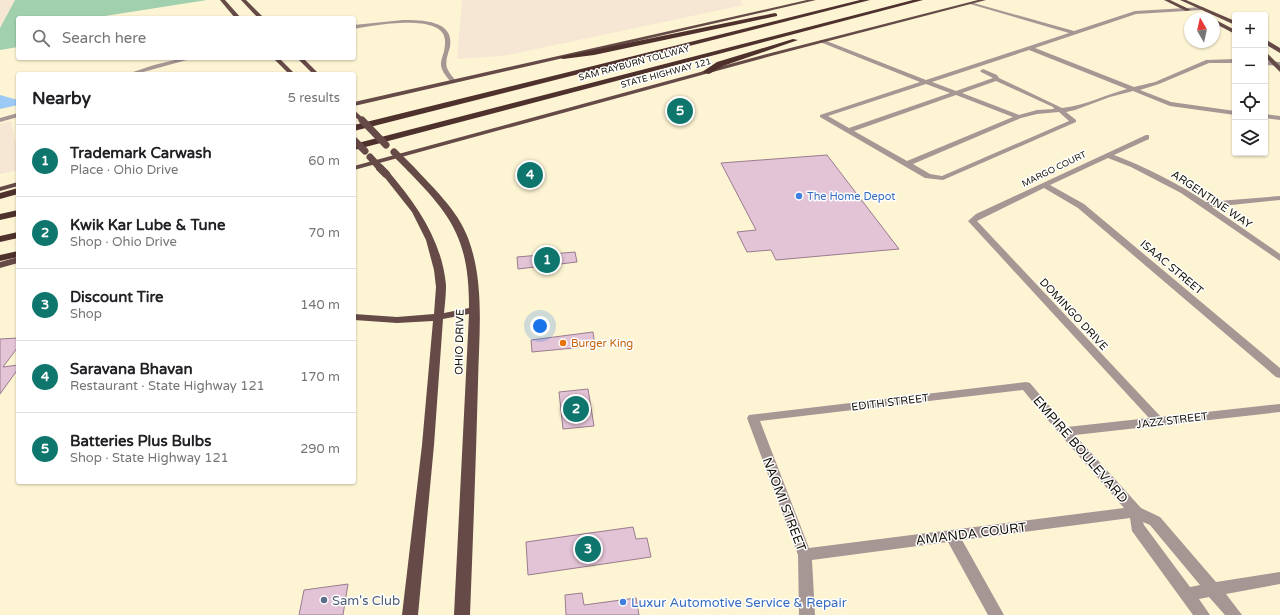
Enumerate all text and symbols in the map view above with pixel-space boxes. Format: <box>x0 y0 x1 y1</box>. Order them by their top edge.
north arrow <box>1184 12 1220 48</box>
map controls <box>1232 12 1268 156</box>
button: + <box>1232 12 1268 48</box>
search box <box>16 16 356 60</box>
icon: search <box>30 27 52 49</box>
text: Search here <box>62 29 146 47</box>
street label: SAM RAYBURN TOLLWAY <box>578 43 691 84</box>
button: − <box>1232 48 1268 84</box>
street label: STATE HIGHWAY 121 <box>620 56 713 91</box>
button: locate <box>1232 84 1268 120</box>
text: Nearby <box>32 88 91 109</box>
text: 5 results <box>288 90 340 106</box>
pin: 5 <box>667 96 693 126</box>
button: layers <box>1232 120 1268 156</box>
text: Trademark Carwash <box>70 144 212 162</box>
street label: MARGO COURT <box>1020 149 1089 190</box>
text: 1 <box>41 153 49 169</box>
text: 60 m <box>308 153 340 169</box>
pin: 4 <box>517 160 543 190</box>
text: Place · Ohio Drive <box>70 162 178 178</box>
street label: ARGENTINE WAY <box>1169 168 1255 231</box>
place label: The Home Depot <box>807 190 896 203</box>
marker: The Home Depot <box>794 191 804 201</box>
text: Kwik Kar Lube & Tune <box>70 216 225 234</box>
text: 2 <box>41 225 49 241</box>
text: 70 m <box>308 225 340 241</box>
text: Shop · Ohio Drive <box>70 234 177 250</box>
street label: ISAAC STREET <box>1138 237 1206 298</box>
pin: 1 <box>534 245 560 275</box>
street label: DOMINGO DRIVE <box>1037 276 1110 353</box>
text: Discount Tire <box>70 288 164 306</box>
text: 3 <box>41 297 49 313</box>
text: 140 m <box>300 297 340 313</box>
text: Shop <box>70 306 102 322</box>
street label: OHIO DRIVE <box>452 309 467 375</box>
your location <box>530 316 550 336</box>
place label: Burger King <box>571 337 633 350</box>
marker: Burger King <box>558 338 568 348</box>
text: Saravana Bhavan <box>70 360 193 378</box>
text: 4 <box>41 369 49 385</box>
text: 170 m <box>300 369 340 385</box>
text: Restaurant · State Highway 121 <box>70 378 265 394</box>
street label: EDITH STREET <box>851 391 930 414</box>
street label: EMPIRE BOULEVARD <box>1029 393 1131 507</box>
pin: 2 <box>563 394 589 424</box>
street label: JAZZ STREET <box>1136 410 1209 431</box>
text: Batteries Plus Bulbs <box>70 432 211 450</box>
text: 5 <box>41 441 49 457</box>
text: 290 m <box>300 441 340 457</box>
text: Shop · State Highway 121 <box>70 450 229 466</box>
street label: NAOMI STREET <box>759 455 809 554</box>
street label: AMANDA COURT <box>915 519 1027 549</box>
pin: 3 <box>575 534 601 564</box>
place label: Sam's Club <box>332 593 400 609</box>
marker: Sam's Club <box>319 595 329 605</box>
place label: Luxur Automotive Service & Repair <box>631 595 847 611</box>
marker: Luxur Automotive Service & Repair <box>618 597 628 607</box>

